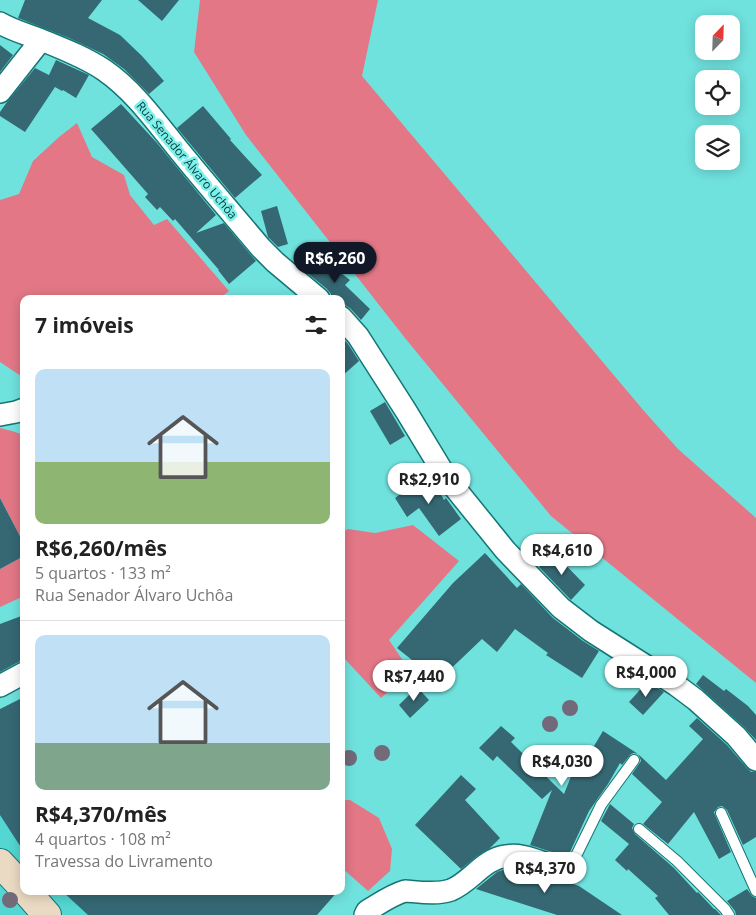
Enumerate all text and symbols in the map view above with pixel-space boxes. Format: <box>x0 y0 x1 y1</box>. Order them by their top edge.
north arrow <box>695 15 740 60</box>
map controls <box>695 15 740 170</box>
button: locate <box>695 70 740 115</box>
street label: Rua Senador Álvaro Uchôa <box>133 98 241 222</box>
button: layers <box>695 125 740 170</box>
pin: R$6,260 <box>289 242 381 284</box>
text: R$6,260 <box>305 247 365 269</box>
text: 7 imóveis <box>35 311 134 339</box>
icon: filters <box>302 311 330 339</box>
icon: home <box>138 402 228 492</box>
pin: R$2,910 <box>383 462 475 505</box>
text: R$2,910 <box>399 468 459 490</box>
text: R$6,260/mês <box>35 534 167 562</box>
pin: R$4,610 <box>516 534 608 576</box>
text: R$4,610 <box>532 539 592 561</box>
text: 5 quartos · 133 m² <box>35 562 171 584</box>
text: Rua Senador Álvaro Uchôa <box>35 584 233 606</box>
pin: R$4,000 <box>600 656 692 698</box>
pin: R$7,440 <box>368 660 460 702</box>
text: R$4,000 <box>616 661 676 683</box>
text: R$7,440 <box>384 665 444 687</box>
icon: home <box>138 667 228 757</box>
pin: R$4,030 <box>516 744 608 787</box>
text: R$4,030 <box>532 750 592 772</box>
text: R$4,370/mês <box>35 800 167 828</box>
text: 4 quartos · 108 m² <box>35 828 171 850</box>
text: Travessa do Livramento <box>35 850 213 872</box>
pin: R$4,370 <box>499 852 591 894</box>
text: R$4,370 <box>515 857 575 879</box>

